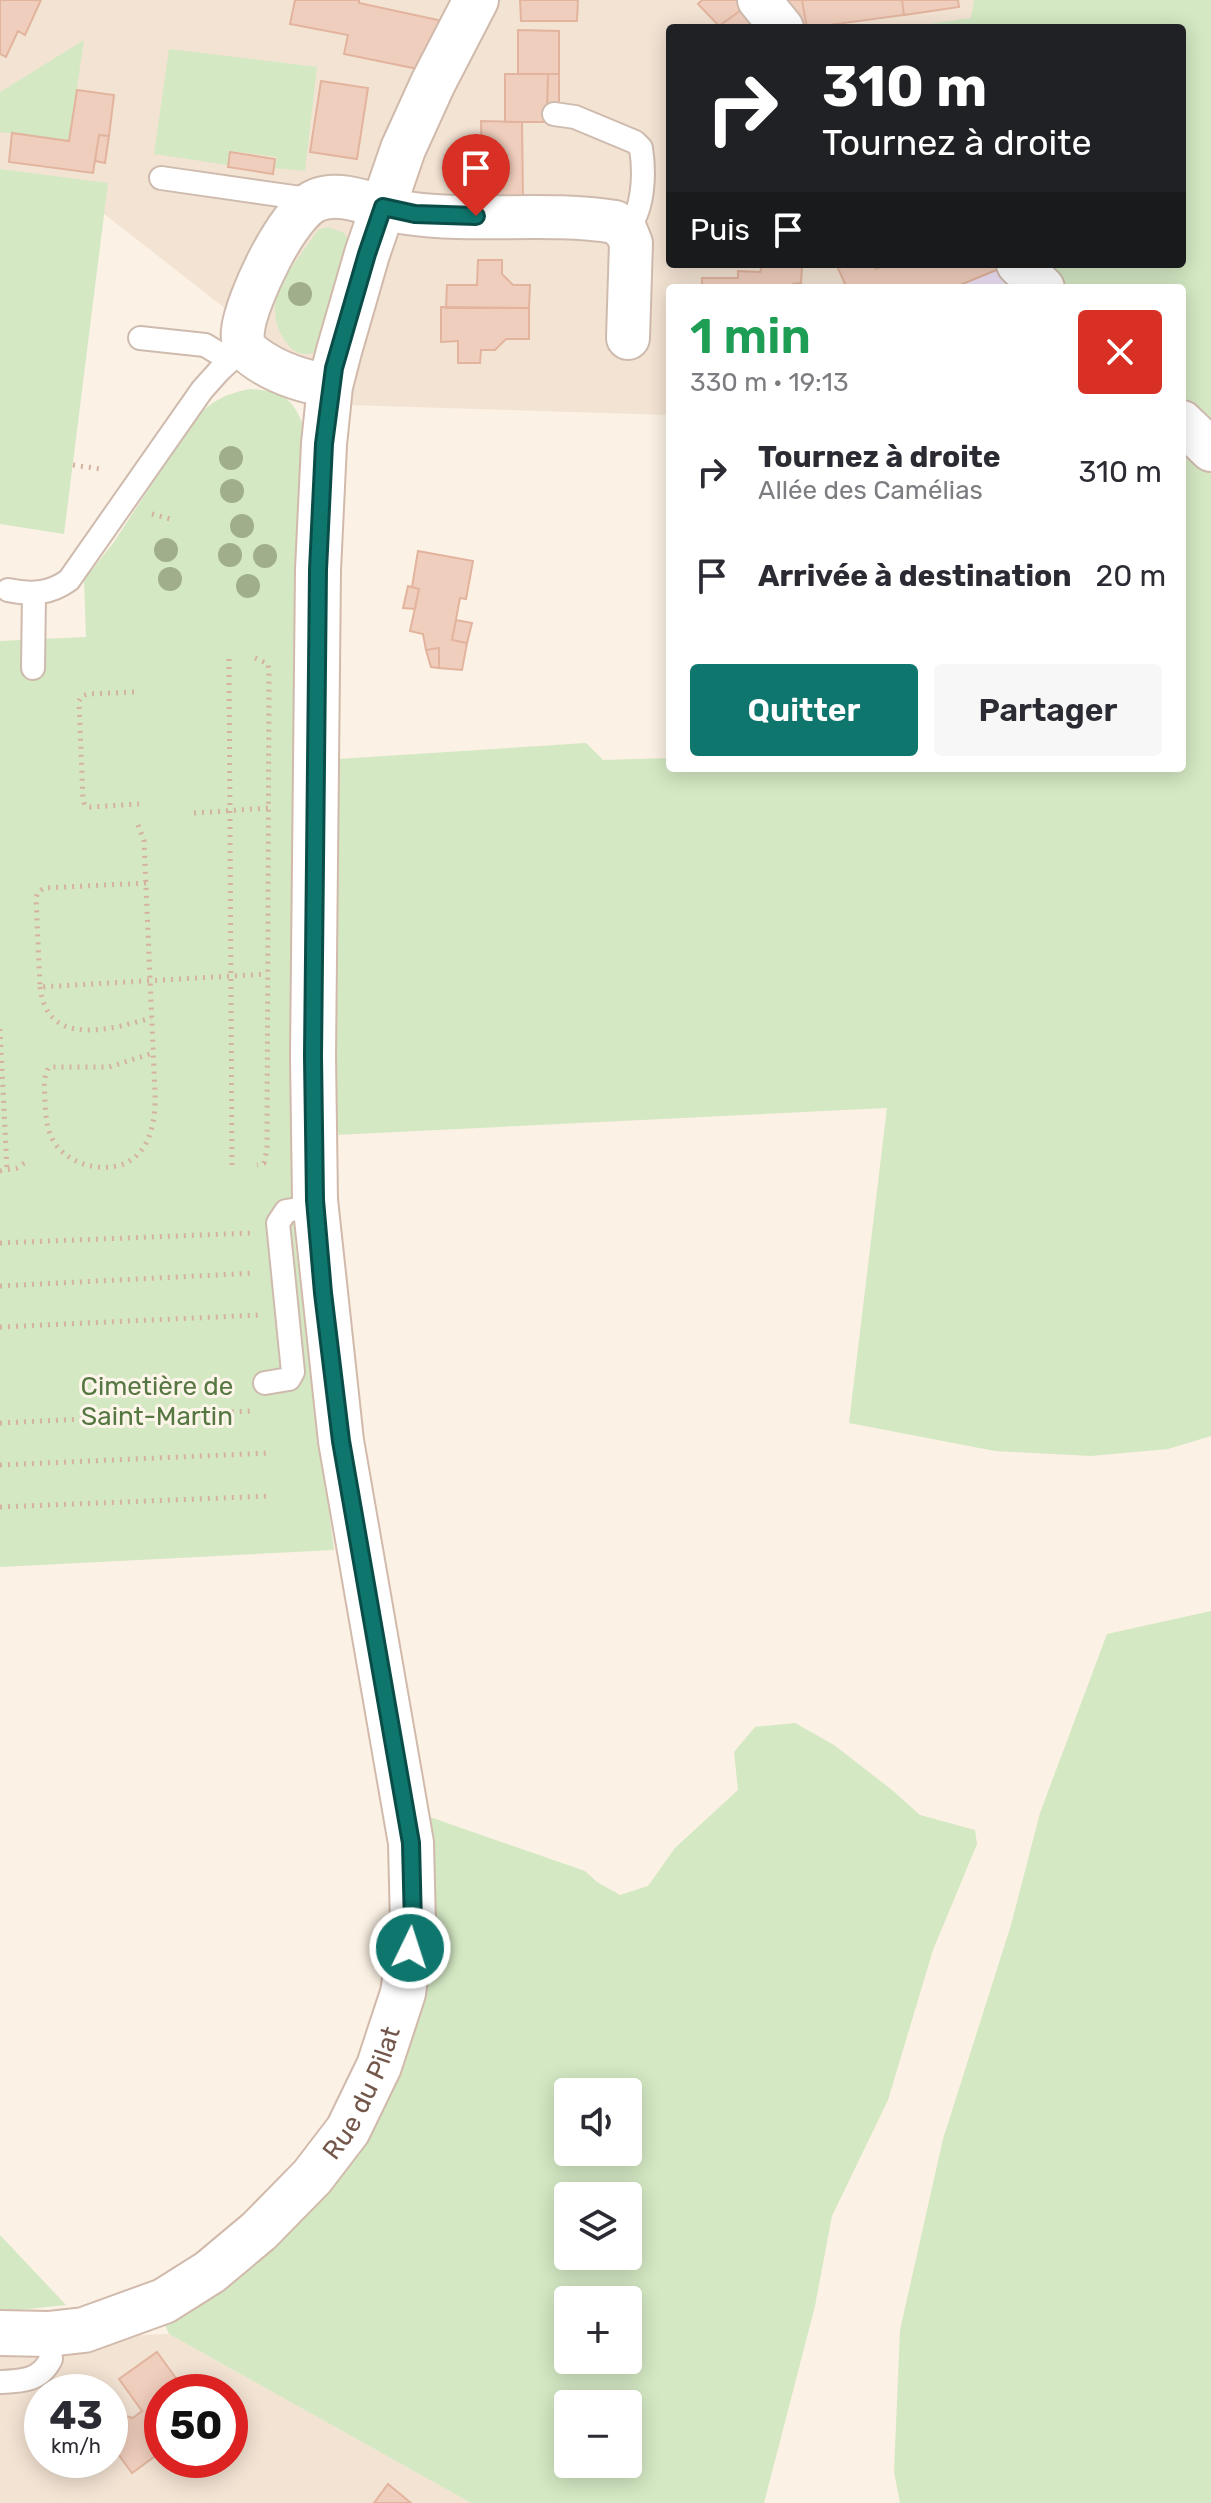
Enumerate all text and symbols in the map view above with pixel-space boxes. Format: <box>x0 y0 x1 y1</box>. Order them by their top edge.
text: 310 m <box>822 54 987 120</box>
icon: right <box>690 56 794 160</box>
text: Tournez à droite <box>822 121 1092 164</box>
pin <box>442 134 510 216</box>
icon: arrive <box>454 146 498 190</box>
icon: arrive <box>766 208 810 252</box>
text: Puis <box>690 212 750 248</box>
text: 1 min <box>690 308 811 365</box>
button: close <box>1078 310 1162 394</box>
text: 330 m · 19:13 <box>690 367 849 398</box>
text: Tournez à droite <box>758 439 1001 475</box>
icon: right <box>690 450 734 494</box>
text: 310 m <box>1079 454 1162 490</box>
text: Allée des Camélias <box>758 475 983 506</box>
icon: arrive <box>690 554 734 598</box>
text: Arrivée à destination <box>758 558 1072 594</box>
text: 20 m <box>1096 558 1166 594</box>
button: Quitter <box>690 664 918 756</box>
button: Partager <box>934 664 1162 756</box>
park label: Cimetière de Saint-Martin <box>81 1371 233 1432</box>
position arrow <box>368 1906 452 1990</box>
street label: Rue du Pilat <box>316 2022 406 2166</box>
map controls <box>554 2078 642 2478</box>
button: sound <box>554 2078 642 2166</box>
button: layers <box>554 2182 642 2270</box>
button: + <box>554 2286 642 2374</box>
speed limit sign: 50 <box>144 2374 248 2478</box>
button: − <box>554 2390 642 2478</box>
text: 43 <box>49 2392 103 2439</box>
text: km/h <box>51 2434 101 2458</box>

